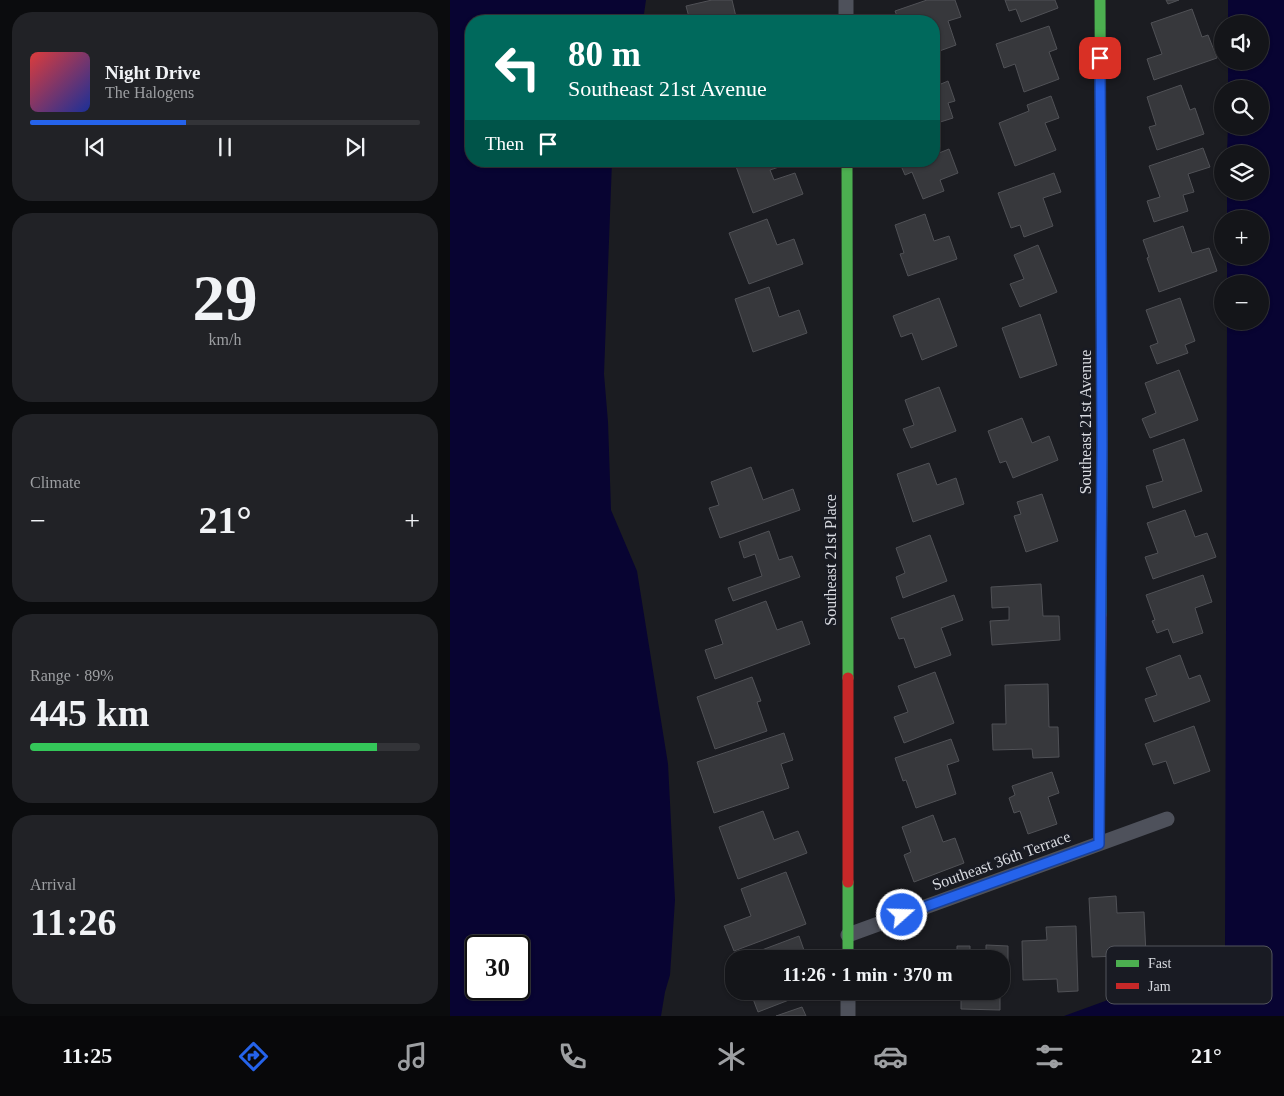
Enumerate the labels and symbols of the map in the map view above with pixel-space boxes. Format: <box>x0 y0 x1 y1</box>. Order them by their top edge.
pin <box>1079 37 1121 79</box>
street label: Southeast 21st Avenue <box>1077 350 1094 494</box>
street label: Southeast 21st Place <box>822 494 839 626</box>
street label: Southeast 36th Terrace <box>930 827 1073 893</box>
position arrow <box>875 888 927 940</box>
speed limit sign: 30 <box>465 935 530 1000</box>
legend <box>1106 946 1272 1004</box>
text: Fast <box>1148 956 1171 971</box>
text: Jam <box>1148 979 1171 994</box>

